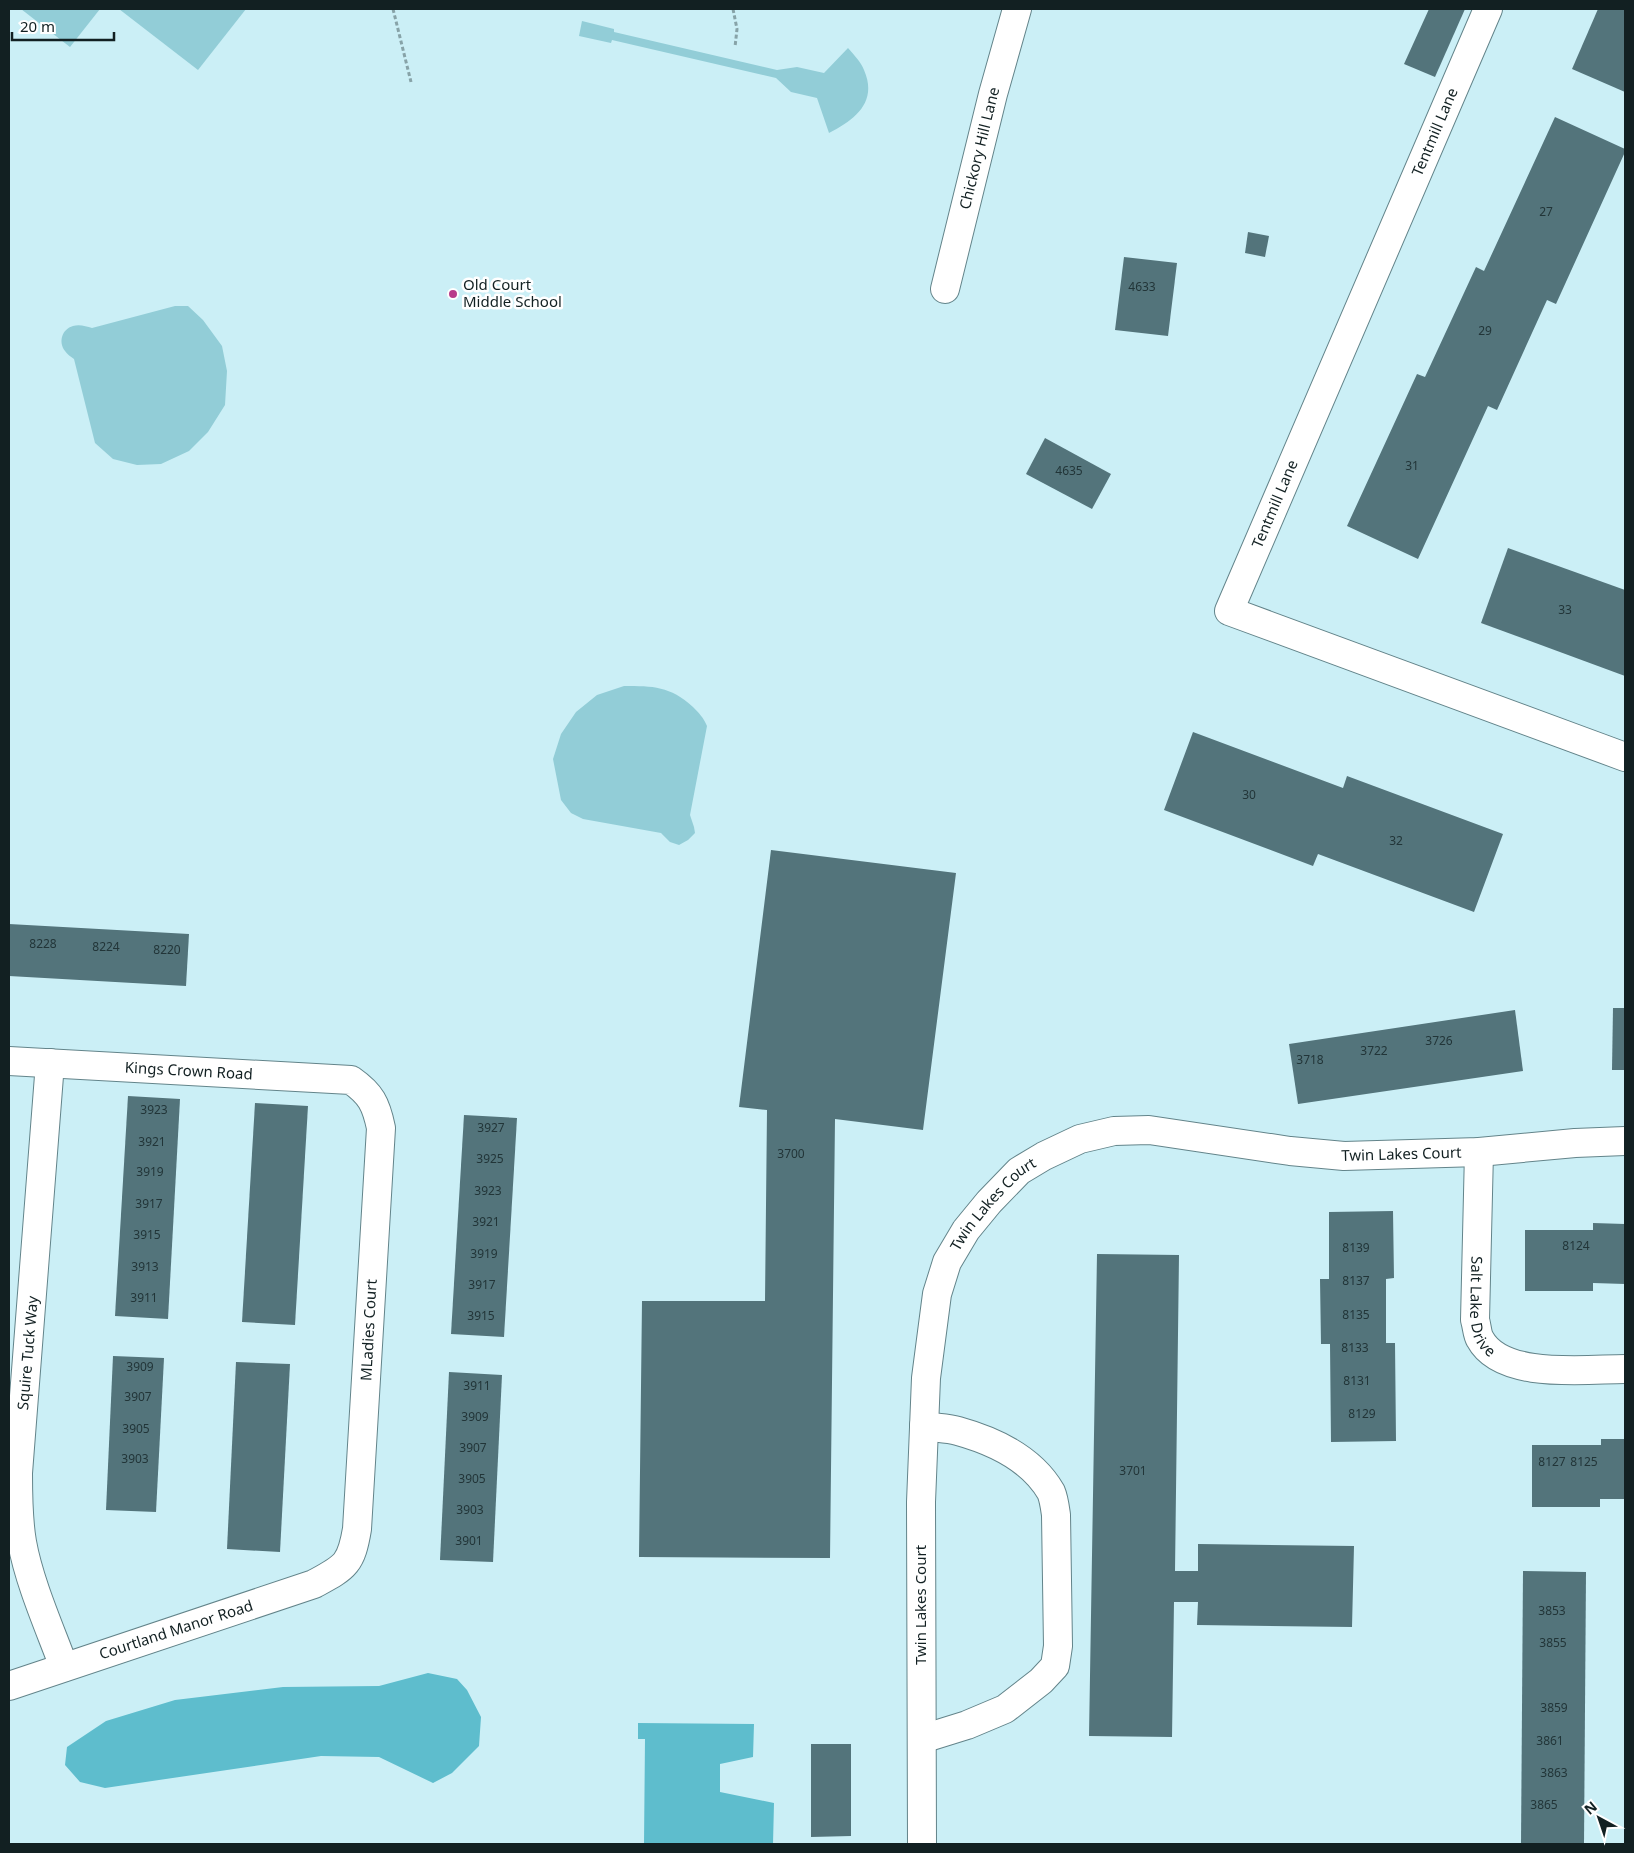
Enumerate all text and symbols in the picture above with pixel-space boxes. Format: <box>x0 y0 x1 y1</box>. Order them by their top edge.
scale bar <box>12 10 115 42</box>
text: 20 m <box>20 16 55 36</box>
street label: Chickory Hill Lane <box>954 84 1004 211</box>
street label: Tentmill Lane <box>1407 84 1462 179</box>
house number: 27 <box>1539 203 1553 220</box>
place label: Old Court Middle School <box>463 274 562 311</box>
house number: 4633 <box>1128 278 1156 295</box>
marker: Old Court Middle School <box>447 288 459 300</box>
house number: 29 <box>1478 322 1492 339</box>
street label: Tentmill Lane <box>1247 456 1302 551</box>
house number: 31 <box>1405 457 1419 474</box>
house number: 4635 <box>1055 462 1083 479</box>
house number: 33 <box>1558 601 1572 618</box>
house number: 30 <box>1242 786 1256 803</box>
house number: 32 <box>1389 832 1403 849</box>
house number: 8228 <box>29 935 57 952</box>
house number: 8224 <box>92 938 120 955</box>
house number: 8220 <box>153 941 181 958</box>
house number: 3726 <box>1425 1032 1453 1049</box>
house number: 3722 <box>1360 1042 1388 1059</box>
house number: 3718 <box>1296 1051 1324 1068</box>
street label: Kings Crown Road <box>124 1056 253 1084</box>
house number: 3923 <box>140 1101 168 1118</box>
house number: 3927 <box>477 1119 505 1136</box>
house number: 3921 <box>138 1133 166 1150</box>
street label: Twin Lakes Court <box>1341 1142 1462 1165</box>
house number: 3700 <box>777 1145 805 1162</box>
house number: 3925 <box>476 1150 504 1167</box>
street label: Twin Lakes Court <box>945 1152 1040 1254</box>
house number: 3919 <box>136 1163 164 1180</box>
house number: 3923 <box>474 1182 502 1199</box>
house number: 3917 <box>135 1195 163 1212</box>
house number: 3921 <box>472 1213 500 1230</box>
house number: 3915 <box>133 1226 161 1243</box>
house number: 8124 <box>1562 1237 1590 1254</box>
house number: 8139 <box>1342 1239 1370 1256</box>
house number: 3919 <box>470 1245 498 1262</box>
street label: Salt Lake Drive <box>1466 1256 1500 1361</box>
house number: 3913 <box>131 1258 159 1275</box>
house number: 8137 <box>1342 1272 1370 1289</box>
house number: 3917 <box>468 1276 496 1293</box>
street label: MLadies Court <box>355 1278 381 1381</box>
house number: 3911 <box>130 1289 158 1306</box>
street label: Squire Tuck Way <box>12 1295 42 1411</box>
house number: 8135 <box>1342 1306 1370 1323</box>
house number: 3915 <box>467 1307 495 1324</box>
house number: 8133 <box>1341 1339 1369 1356</box>
house number: 3909 <box>126 1358 154 1375</box>
house number: 8131 <box>1343 1372 1371 1389</box>
house number: 3911 <box>463 1377 491 1394</box>
house number: 3907 <box>124 1388 152 1405</box>
house number: 8129 <box>1348 1405 1376 1422</box>
house number: 3909 <box>461 1408 489 1425</box>
house number: 3905 <box>122 1420 150 1437</box>
house number: 3907 <box>459 1439 487 1456</box>
house number: 3903 <box>121 1450 149 1467</box>
house number: 8127 <box>1538 1453 1566 1470</box>
house number: 8125 <box>1570 1453 1598 1470</box>
house number: 3701 <box>1119 1462 1147 1479</box>
house number: 3905 <box>458 1470 486 1487</box>
house number: 3903 <box>456 1501 484 1518</box>
house number: 3901 <box>455 1532 483 1549</box>
street label: Twin Lakes Court <box>910 1544 930 1665</box>
street label: Courtland Manor Road <box>96 1595 255 1663</box>
house number: 3853 <box>1538 1602 1566 1619</box>
house number: 3855 <box>1539 1634 1567 1651</box>
house number: 3859 <box>1540 1699 1568 1716</box>
house number: 3861 <box>1536 1732 1564 1749</box>
house number: 3863 <box>1540 1764 1568 1781</box>
north arrow <box>1574 1793 1624 1843</box>
house number: 3865 <box>1530 1796 1558 1813</box>
text: N <box>1580 1797 1601 1819</box>

